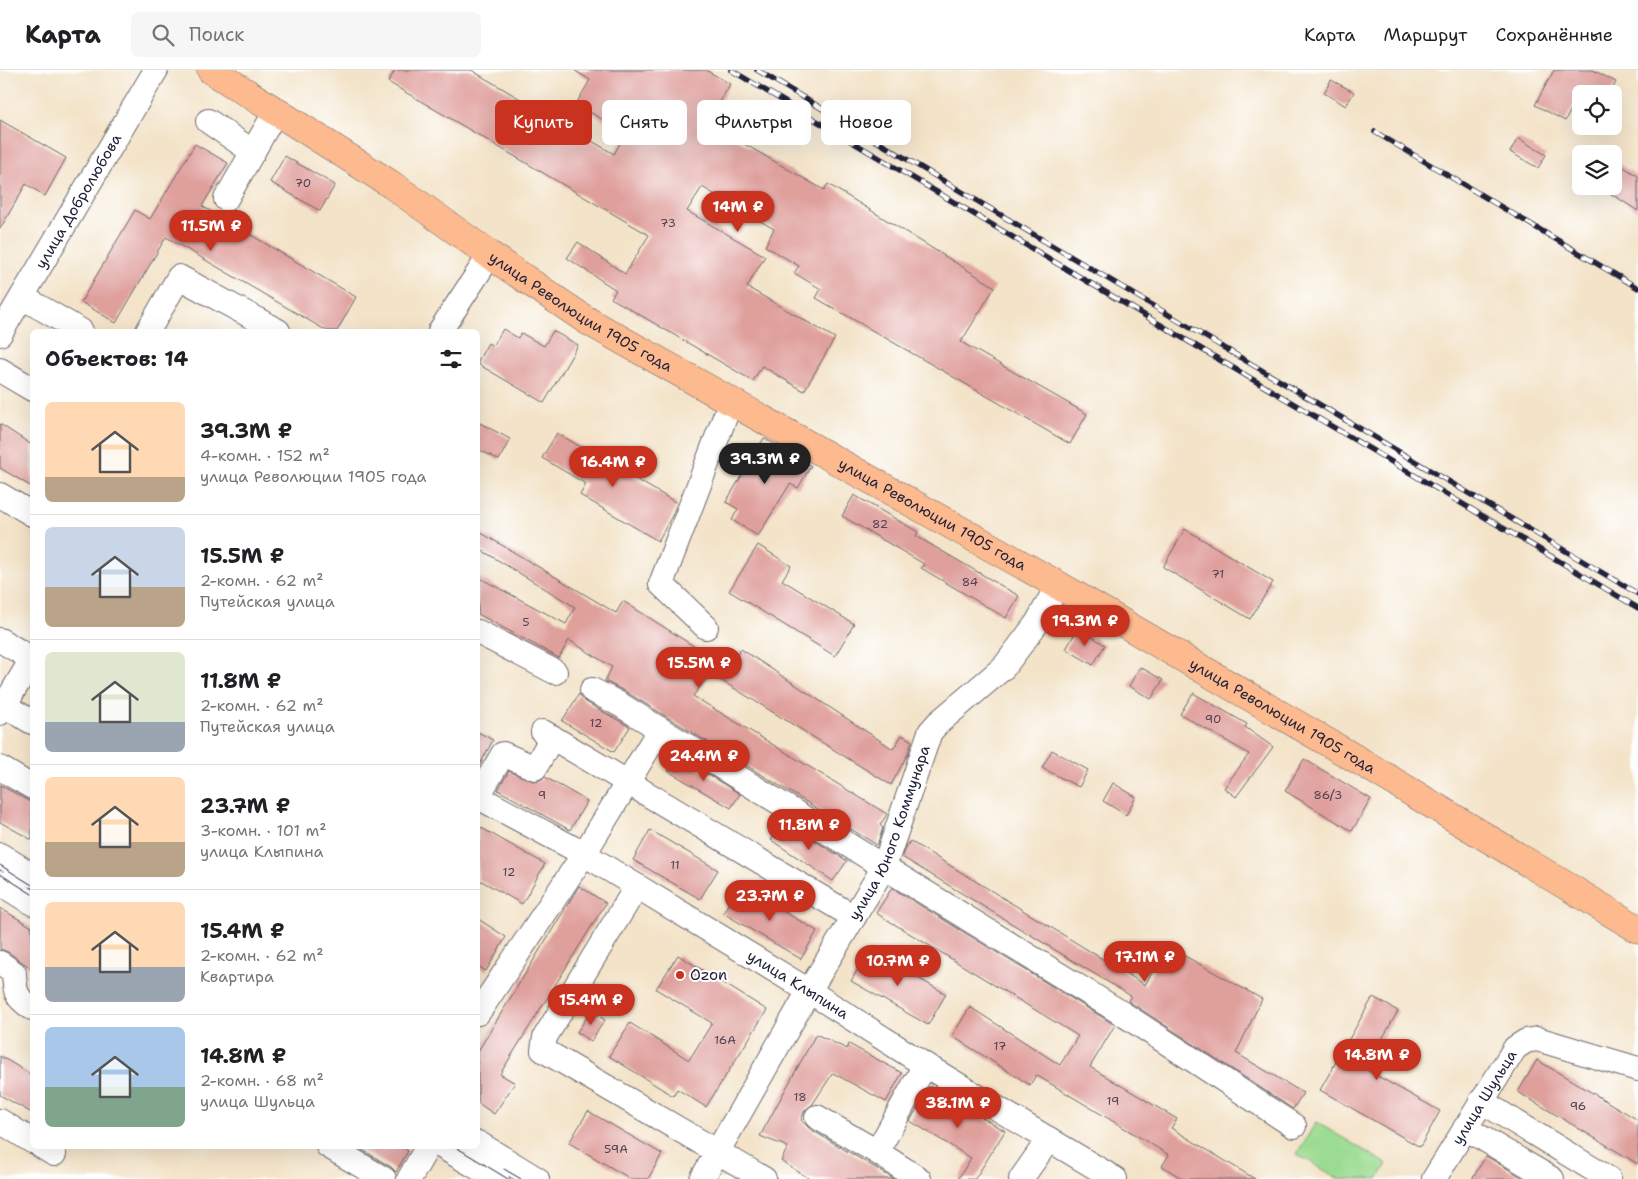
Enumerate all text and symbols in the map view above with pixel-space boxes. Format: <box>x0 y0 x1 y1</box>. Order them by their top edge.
search box <box>131 12 481 57</box>
text: Карта <box>25 19 101 51</box>
icon: search <box>149 21 177 49</box>
text: Поиск <box>189 22 244 47</box>
text: Карта <box>1304 23 1355 47</box>
text: Маршрут <box>1383 23 1467 47</box>
text: Сохранённые <box>1495 23 1613 47</box>
map controls <box>1572 85 1622 195</box>
button: locate <box>1572 85 1622 135</box>
chip: Купить <box>495 100 592 145</box>
chip: Снять <box>602 100 687 145</box>
chip: Фильтры <box>697 100 811 145</box>
chip: Новое <box>821 100 911 145</box>
street label: улица Добролюбова <box>31 130 126 273</box>
button: layers <box>1572 145 1622 195</box>
house number: 70 <box>295 175 311 191</box>
pin: 14M ₽ <box>703 190 773 233</box>
text: 14M ₽ <box>712 196 764 217</box>
pin: 11.5M ₽ <box>165 210 257 252</box>
text: 11.5M ₽ <box>180 215 242 236</box>
house number: 73 <box>660 215 676 231</box>
street label: улица Революции 1905 года <box>485 247 676 377</box>
text: Объектов: 14 <box>45 345 188 373</box>
icon: filters <box>437 345 465 373</box>
text: 39.3M ₽ <box>200 417 292 445</box>
icon: home <box>85 422 145 482</box>
pin: 39.3M ₽ <box>719 442 811 485</box>
text: 4-комн. · 152 m² <box>200 445 330 466</box>
pin: 16.4M ₽ <box>567 446 659 488</box>
text: 39.3M ₽ <box>730 448 800 469</box>
text: 16.4M ₽ <box>580 451 646 472</box>
street label: улица Революции 1905 года <box>835 454 1030 576</box>
text: улица Революции 1905 года <box>200 466 427 487</box>
house number: 82 <box>872 516 888 532</box>
text: 15.5M ₽ <box>200 542 285 570</box>
icon: home <box>85 547 145 607</box>
house number: 71 <box>1212 566 1224 582</box>
text: 2-комн. · 62 m² <box>200 570 324 591</box>
house number: 84 <box>962 574 978 590</box>
text: Путейская улица <box>200 591 335 612</box>
pin: 19.3M ₽ <box>1039 604 1131 647</box>
text: 19.3M ₽ <box>1052 610 1118 631</box>
house number: 5 <box>522 614 530 630</box>
pin: 15.5M ₽ <box>653 646 745 689</box>
text: 15.5M ₽ <box>667 652 731 673</box>
street label: улица Революции 1905 года <box>1187 656 1379 778</box>
text: 11.8M ₽ <box>200 667 282 695</box>
icon: home <box>85 672 145 732</box>
text: 2-комн. · 62 m² <box>200 695 324 716</box>
house number: 90 <box>1205 712 1221 726</box>
house number: 12 <box>590 715 602 731</box>
text: Путейская улица <box>200 716 335 737</box>
pin: 24.4M ₽ <box>658 740 750 782</box>
street label: улица Юного Коммунара <box>844 742 935 924</box>
text: 24.4M ₽ <box>670 745 738 766</box>
house number: 9 <box>538 787 546 803</box>
house number: 86/3 <box>1314 787 1342 803</box>
text: 23.7M ₽ <box>200 792 290 820</box>
icon: home <box>85 797 145 857</box>
pin: 11.8M ₽ <box>763 808 855 851</box>
text: 11.8M ₽ <box>778 814 840 835</box>
text: 3-комн. · 101 m² <box>200 820 327 841</box>
text: улица Клыпина <box>200 841 323 862</box>
house number: 11 <box>670 857 680 873</box>
house number: 12 <box>503 864 515 880</box>
pin: 23.7M ₽ <box>724 880 816 922</box>
text: 23.7M ₽ <box>736 885 804 906</box>
text: 15.4M ₽ <box>200 917 285 945</box>
icon: home <box>85 922 145 982</box>
pin: 17.1M ₽ <box>1099 940 1191 983</box>
pin: 10.7M ₽ <box>852 944 944 987</box>
text: 2-комн. · 62 m² <box>200 945 324 966</box>
street label: улица Клыпина <box>743 946 853 1024</box>
text: 17.1M ₽ <box>1115 946 1175 967</box>
text: 10.7M ₽ <box>866 950 930 971</box>
place label: Ozon <box>690 965 727 985</box>
text: Квартира <box>200 966 274 987</box>
marker: Ozon <box>674 969 686 981</box>
pin: 15.4M ₽ <box>545 984 637 1026</box>
text: 15.4M ₽ <box>559 989 623 1010</box>
house number: 16А <box>714 1032 736 1048</box>
house number: 17 <box>994 1038 1006 1054</box>
pin: 14.8M ₽ <box>1331 1038 1423 1081</box>
text: 14.8M ₽ <box>200 1042 287 1070</box>
text: 14.8M ₽ <box>1344 1044 1410 1065</box>
street label: улица Шульца <box>1448 1046 1522 1148</box>
icon: home <box>85 1047 145 1107</box>
text: 2-комн. · 68 m² <box>200 1070 324 1091</box>
pin: 38.1M ₽ <box>912 1086 1004 1129</box>
house number: 18 <box>793 1089 807 1105</box>
text: улица Шульца <box>200 1091 315 1112</box>
text: 38.1M ₽ <box>925 1092 991 1113</box>
house number: 19 <box>1107 1093 1119 1109</box>
house number: 96 <box>1570 1098 1586 1114</box>
house number: 59А <box>604 1141 628 1157</box>

